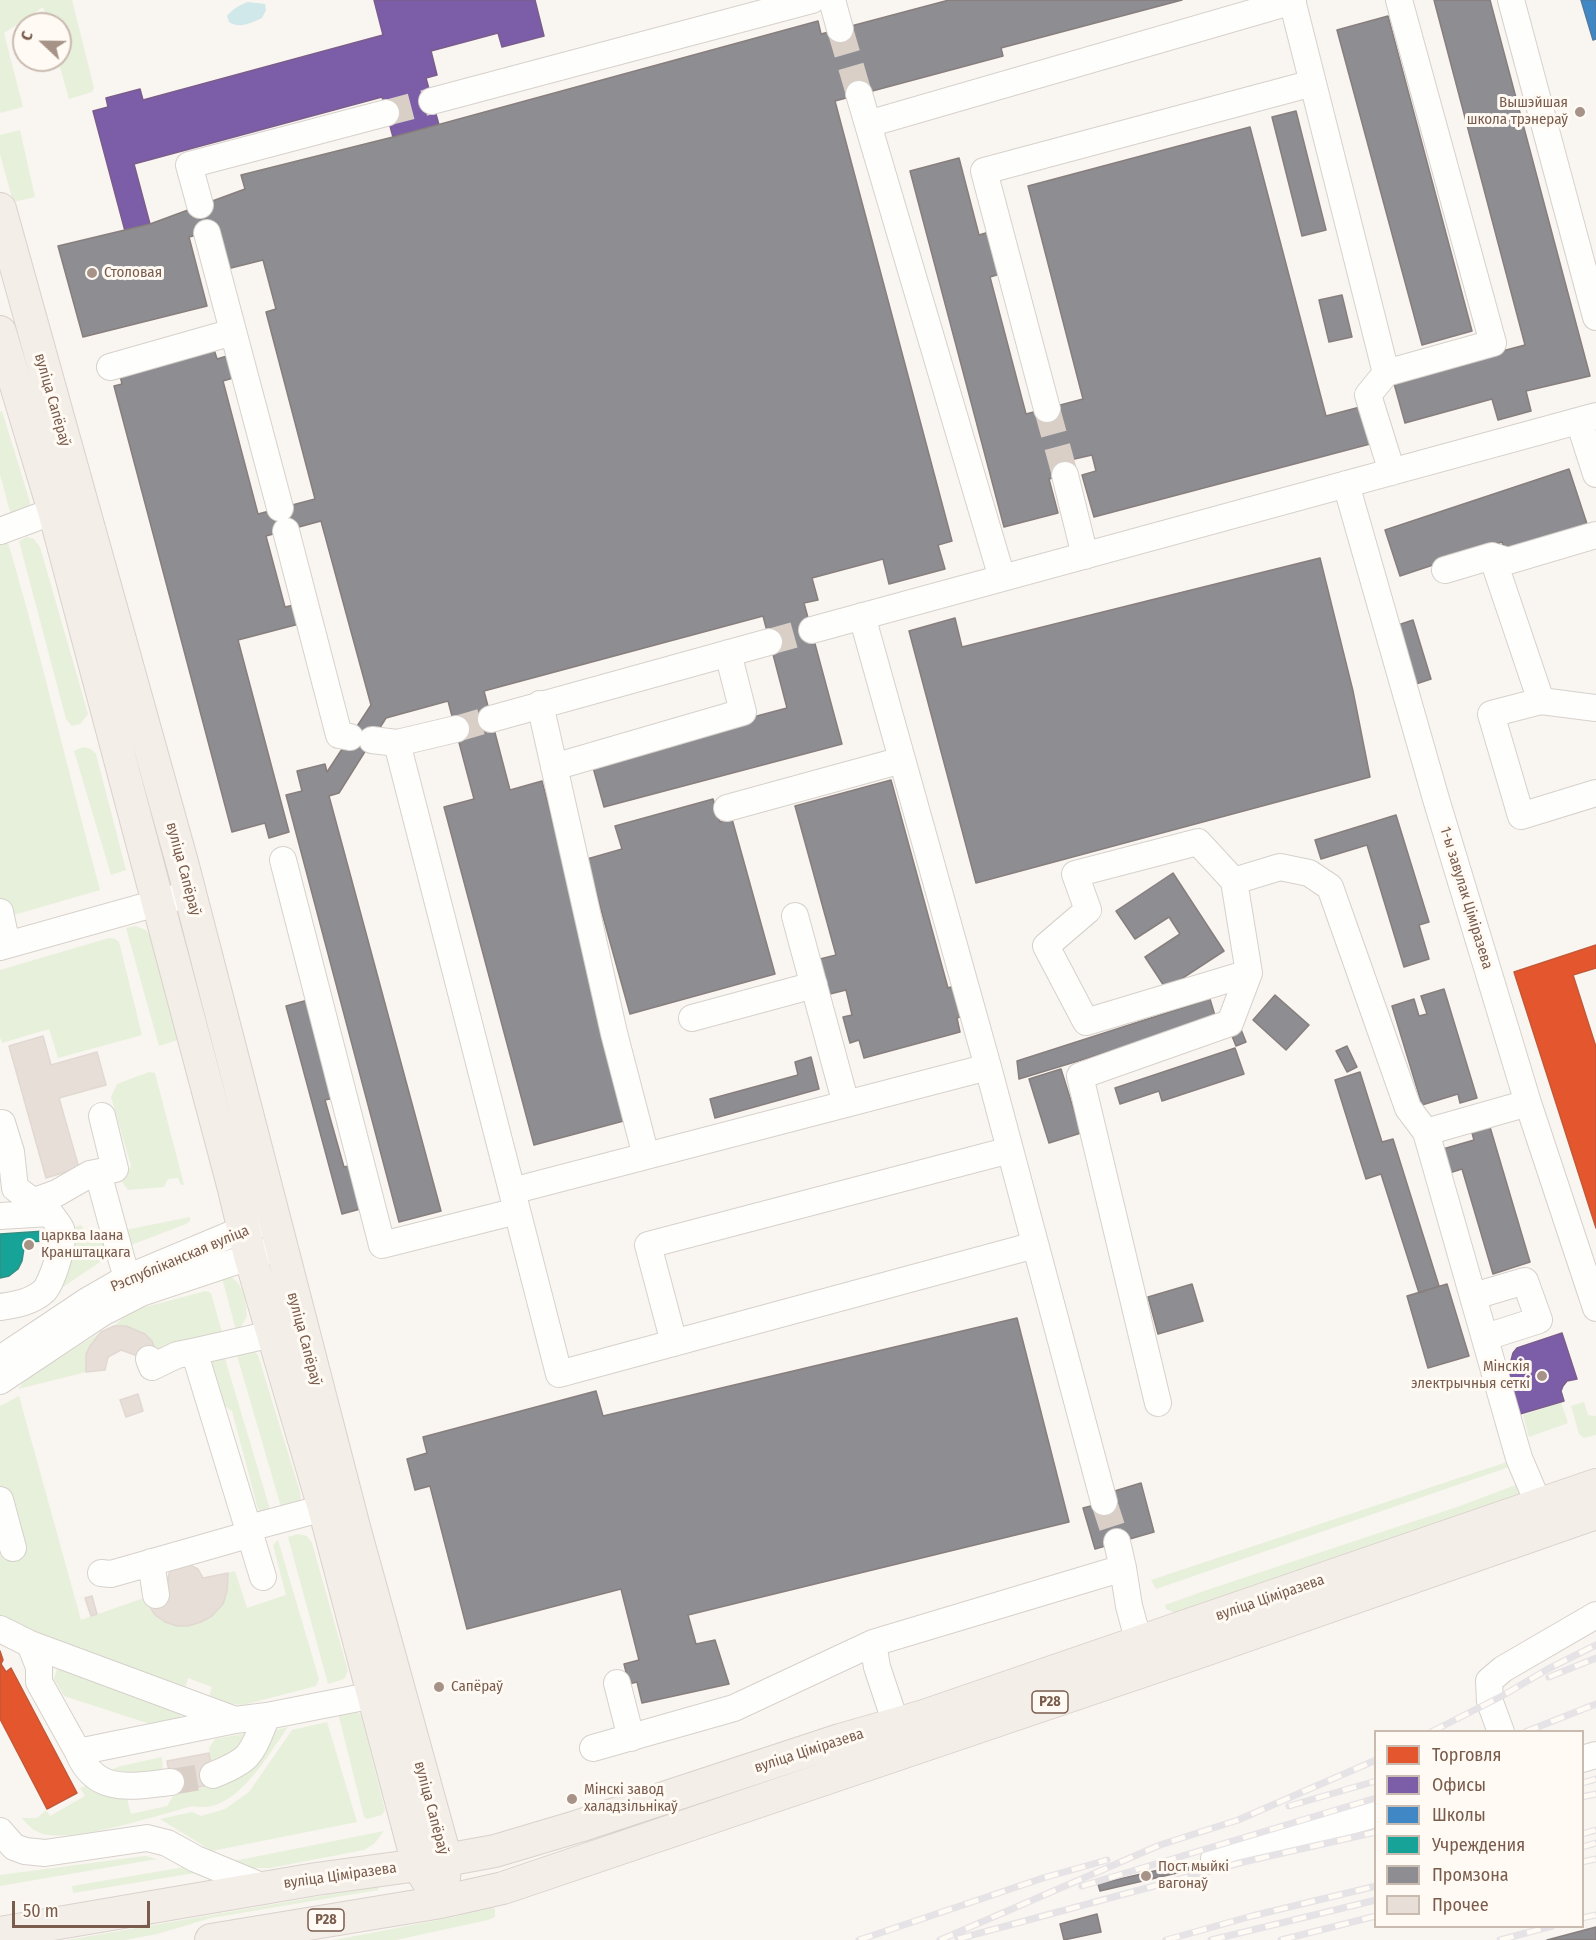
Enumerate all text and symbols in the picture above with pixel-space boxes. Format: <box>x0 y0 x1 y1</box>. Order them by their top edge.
north arrow <box>12 12 72 72</box>
text: С <box>16 28 37 43</box>
place label: Вышэйшая школа трэнераў <box>1467 94 1568 129</box>
marker: Вышэйшая школа трэнераў <box>1573 105 1587 119</box>
place label: Столовая <box>104 264 162 282</box>
marker: Столовая <box>85 266 99 280</box>
street label: вуліца Сапёраў <box>30 351 74 449</box>
street label: вуліца Сапёраў <box>162 820 204 918</box>
street label: 1-ы завулак Ціміразева <box>1436 825 1496 971</box>
street label: Рэспубліканская вуліца <box>108 1222 252 1296</box>
place label: царква Іаана Кранштацкага <box>41 1227 131 1262</box>
marker: царква Іаана Кранштацкага <box>22 1238 36 1252</box>
street label: вуліца Сапёраў <box>283 1290 325 1388</box>
place label: Мінскія электрычныя сеткі <box>1411 1358 1530 1393</box>
marker: Мінскія электрычныя сеткі <box>1535 1369 1549 1383</box>
street label: вуліца Ціміразева <box>1213 1571 1327 1625</box>
place label: Сапёраў <box>451 1678 503 1696</box>
marker: Сапёраў <box>432 1680 446 1694</box>
road number: Р28 <box>1032 1691 1068 1713</box>
street label: вуліца Ціміразева <box>752 1725 866 1777</box>
legend <box>1374 1730 1584 1928</box>
text: Торговля <box>1432 1744 1501 1766</box>
street label: вуліца Сапёраў <box>410 1759 452 1857</box>
text: Офисы <box>1432 1774 1486 1796</box>
place label: Мінскі завод халадзільнікаў <box>584 1781 678 1816</box>
marker: Мінскі завод халадзільнікаў <box>565 1792 579 1806</box>
text: Школы <box>1432 1804 1486 1826</box>
text: Учреждения <box>1432 1834 1525 1856</box>
place label: Пост мыйкі вагонаў <box>1158 1858 1229 1893</box>
street label: вуліца Ціміразева <box>282 1859 398 1893</box>
text: Промзона <box>1432 1864 1509 1886</box>
marker: Пост мыйкі вагонаў <box>1139 1869 1153 1883</box>
scale bar <box>15 1889 153 1927</box>
text: Прочее <box>1432 1894 1489 1916</box>
text: 50 m <box>23 1900 59 1922</box>
road number: Р28 <box>308 1909 344 1931</box>

